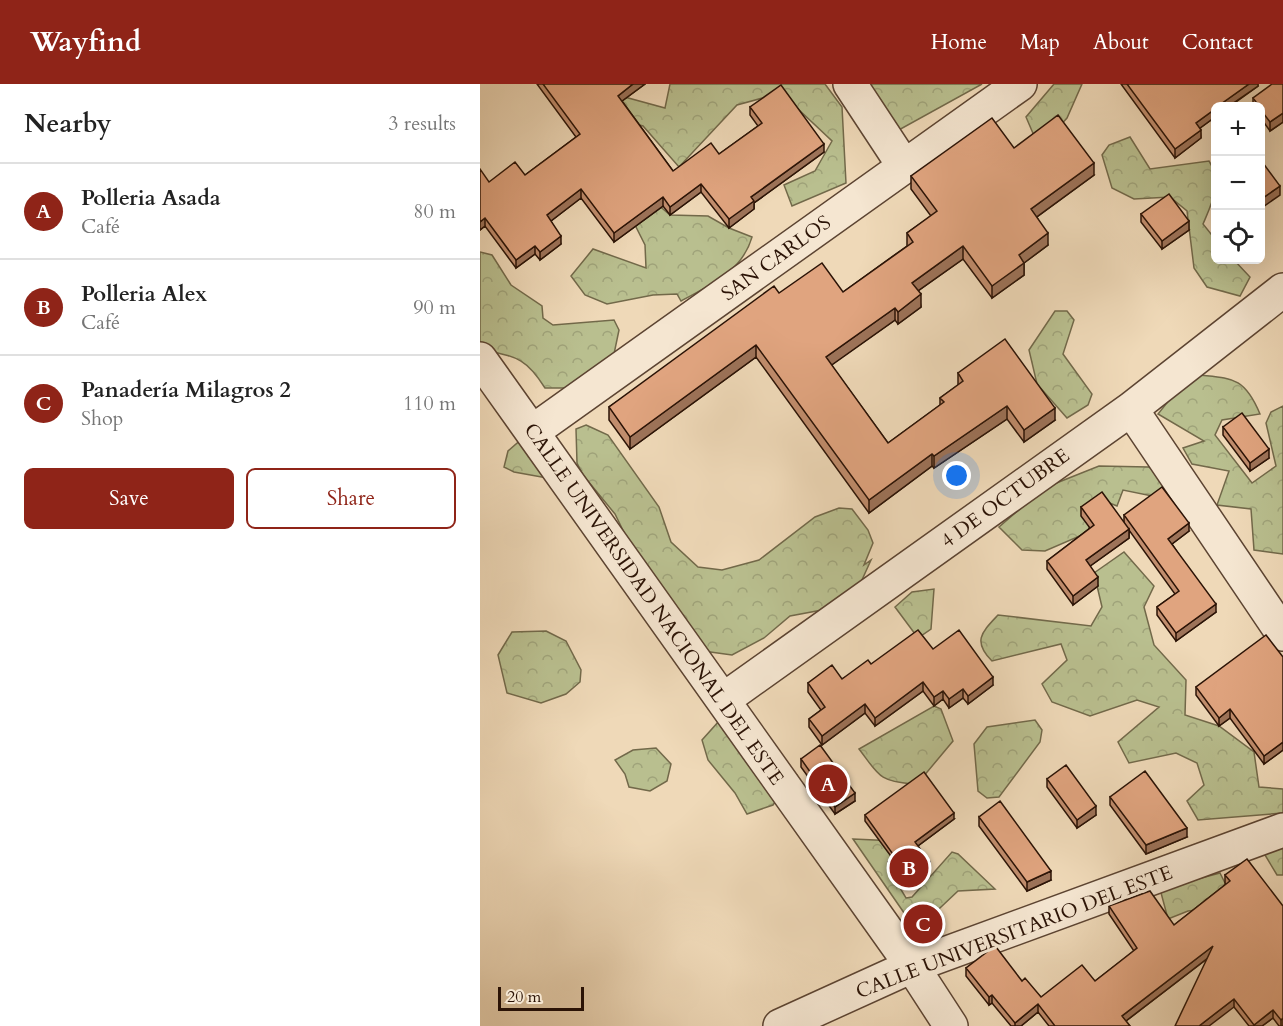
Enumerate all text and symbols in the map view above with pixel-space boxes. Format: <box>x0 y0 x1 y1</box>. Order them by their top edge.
text: Wayfind <box>30 23 141 61</box>
text: Home <box>931 28 987 57</box>
text: Map <box>1020 28 1060 57</box>
text: About <box>1093 28 1149 57</box>
text: Contact <box>1182 28 1253 57</box>
map controls <box>1211 102 1265 264</box>
button: + <box>1211 102 1265 156</box>
text: Nearby <box>24 106 112 141</box>
text: 3 results <box>388 110 456 137</box>
button: − <box>1211 156 1265 210</box>
text: Polleria Asada <box>81 183 221 213</box>
text: A <box>36 198 51 225</box>
text: 80 m <box>413 198 456 225</box>
street label: SAN CARLOS <box>716 209 836 307</box>
button: locate <box>1211 210 1265 264</box>
text: Café <box>81 213 120 240</box>
text: Polleria Alex <box>81 279 207 309</box>
text: B <box>36 294 51 321</box>
text: 90 m <box>413 294 456 321</box>
text: Café <box>81 309 120 336</box>
text: Panadería Milagros 2 <box>81 375 291 405</box>
text: C <box>36 390 51 417</box>
text: 110 m <box>403 390 456 417</box>
text: Shop <box>81 405 123 432</box>
street label: CALLE UNIVERSIDAD NACIONAL DEL ESTE <box>518 418 790 790</box>
street label: 4 DE OCTUBRE <box>935 442 1075 554</box>
your location <box>942 461 971 490</box>
button: Save <box>24 468 234 529</box>
button: Share <box>246 468 456 529</box>
pin: A <box>808 762 848 806</box>
pin: B <box>890 846 928 890</box>
street label: CALLE UNIVERSITARIO DEL ESTE <box>852 860 1176 1004</box>
pin: C <box>904 902 942 946</box>
scale bar <box>498 984 584 1012</box>
text: 20 m <box>507 986 541 1008</box>

